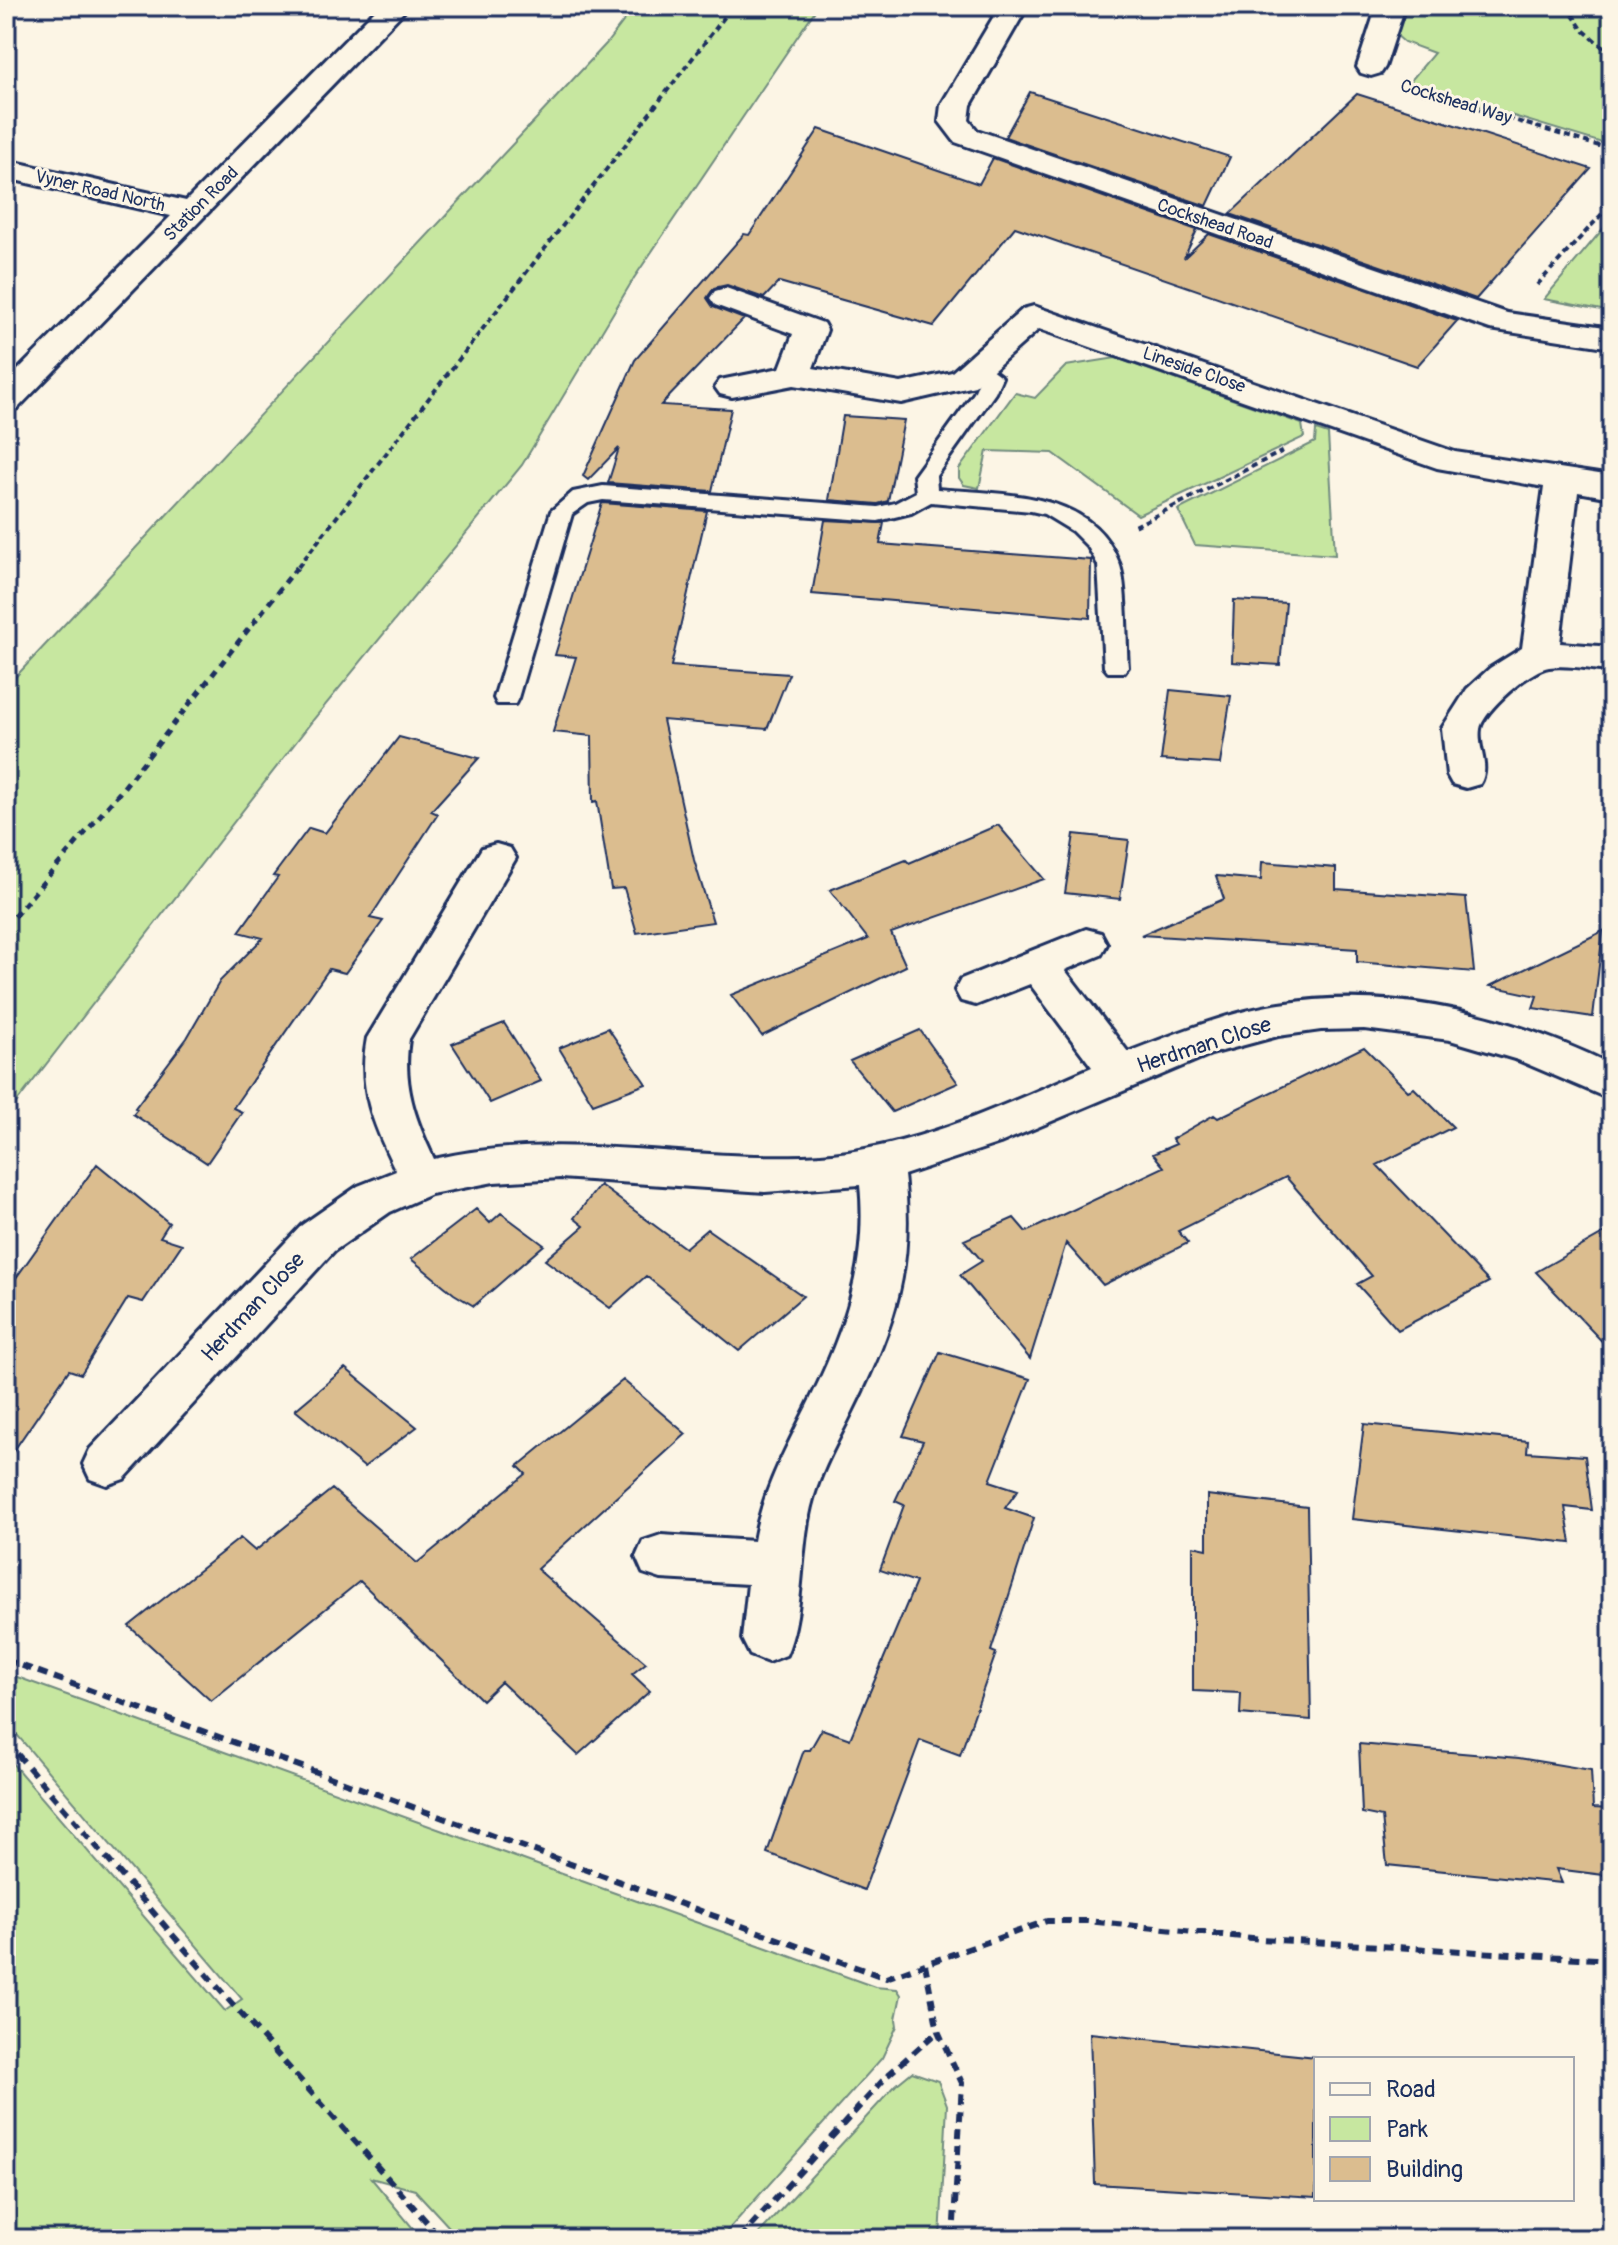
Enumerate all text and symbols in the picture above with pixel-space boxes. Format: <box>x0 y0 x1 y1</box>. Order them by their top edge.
street label: Cockshead Way <box>1398 74 1515 130</box>
street label: Station Road <box>159 162 243 246</box>
street label: Vyner Road North <box>33 165 167 217</box>
street label: Cockshead Road <box>1154 193 1276 255</box>
street label: Lineside Close <box>1140 342 1249 398</box>
street label: Herdman Close <box>1133 1010 1275 1080</box>
street label: Herdman Close <box>195 1246 311 1368</box>
legend <box>1314 2057 1574 2201</box>
text: Road <box>1386 2075 1436 2104</box>
text: Park <box>1386 2115 1428 2144</box>
text: Building <box>1386 2155 1463 2184</box>

